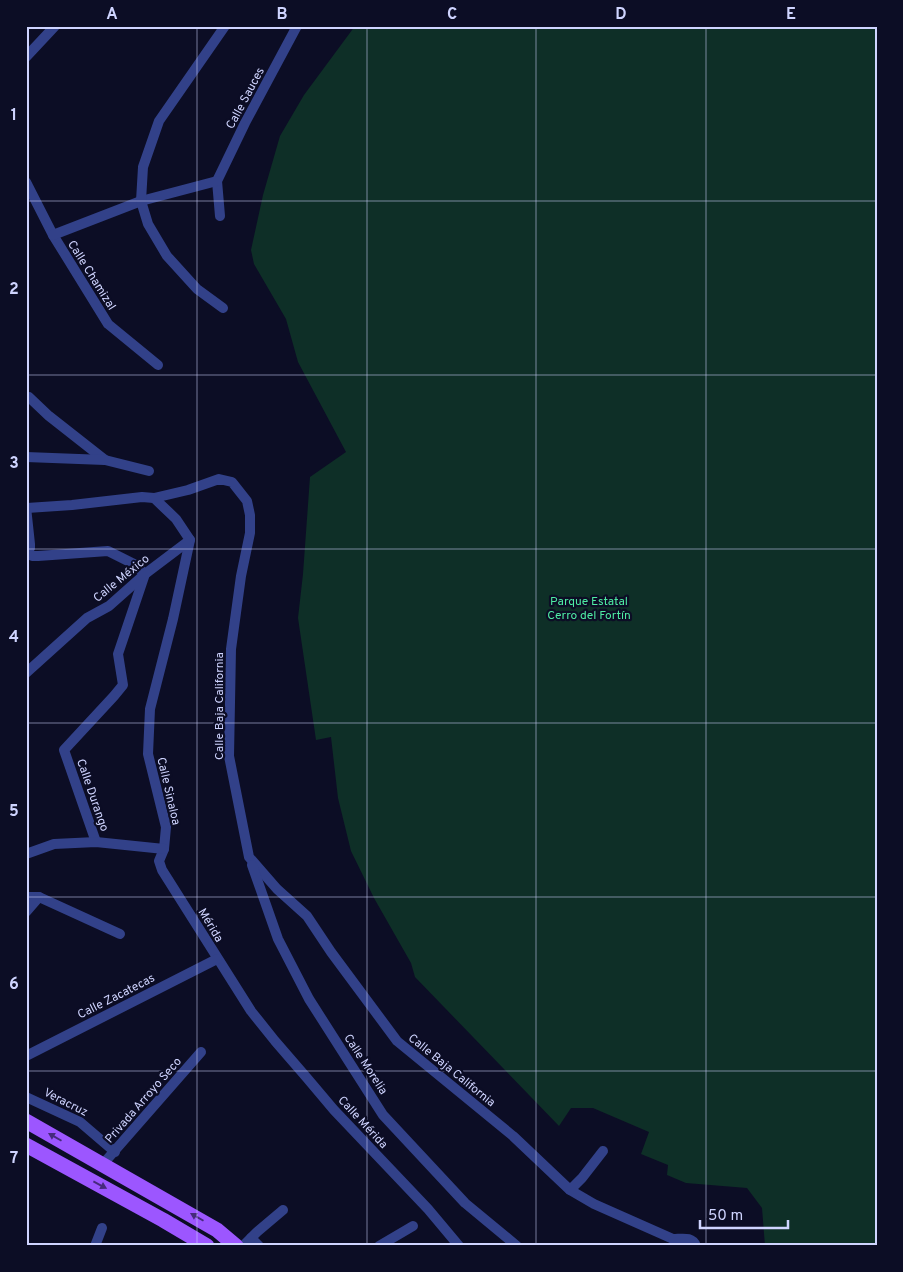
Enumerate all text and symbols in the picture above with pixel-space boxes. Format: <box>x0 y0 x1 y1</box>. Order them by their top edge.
text: A <box>106 5 118 25</box>
text: B <box>276 5 288 25</box>
text: C <box>447 5 457 25</box>
text: D <box>615 5 627 25</box>
text: E <box>786 5 796 25</box>
street label: Calle Sauces <box>223 65 269 132</box>
text: 1 <box>11 106 17 126</box>
street label: Calle Chamizal <box>63 238 119 313</box>
text: 2 <box>9 280 19 300</box>
text: 3 <box>9 454 19 474</box>
street label: Calle México <box>90 551 153 606</box>
park label: Parque Estatal Cerro del Fortín <box>547 594 631 624</box>
text: 4 <box>9 628 19 648</box>
street label: Calle Baja California <box>212 652 228 760</box>
street label: Calle Sinaloa <box>152 756 184 827</box>
street label: Calle Durango <box>72 757 112 834</box>
text: 5 <box>9 802 19 822</box>
street label: Mérida <box>194 906 226 945</box>
street label: Calle Zacatecas <box>75 971 158 1023</box>
text: 6 <box>9 975 19 995</box>
street label: Calle Morelia <box>340 1031 391 1098</box>
street label: Calle Baja California <box>404 1031 498 1111</box>
street label: Privada Arroyo Seco <box>102 1054 186 1147</box>
street label: Veracruz <box>41 1085 90 1121</box>
street label: Calle Mérida <box>334 1093 391 1152</box>
one-way arrow <box>48 1133 63 1141</box>
text: 7 <box>10 1149 18 1169</box>
one-way arrow <box>93 1181 107 1190</box>
scale bar <box>700 1197 788 1229</box>
text: 50 m <box>708 1207 743 1226</box>
one-way arrow <box>190 1213 203 1222</box>

